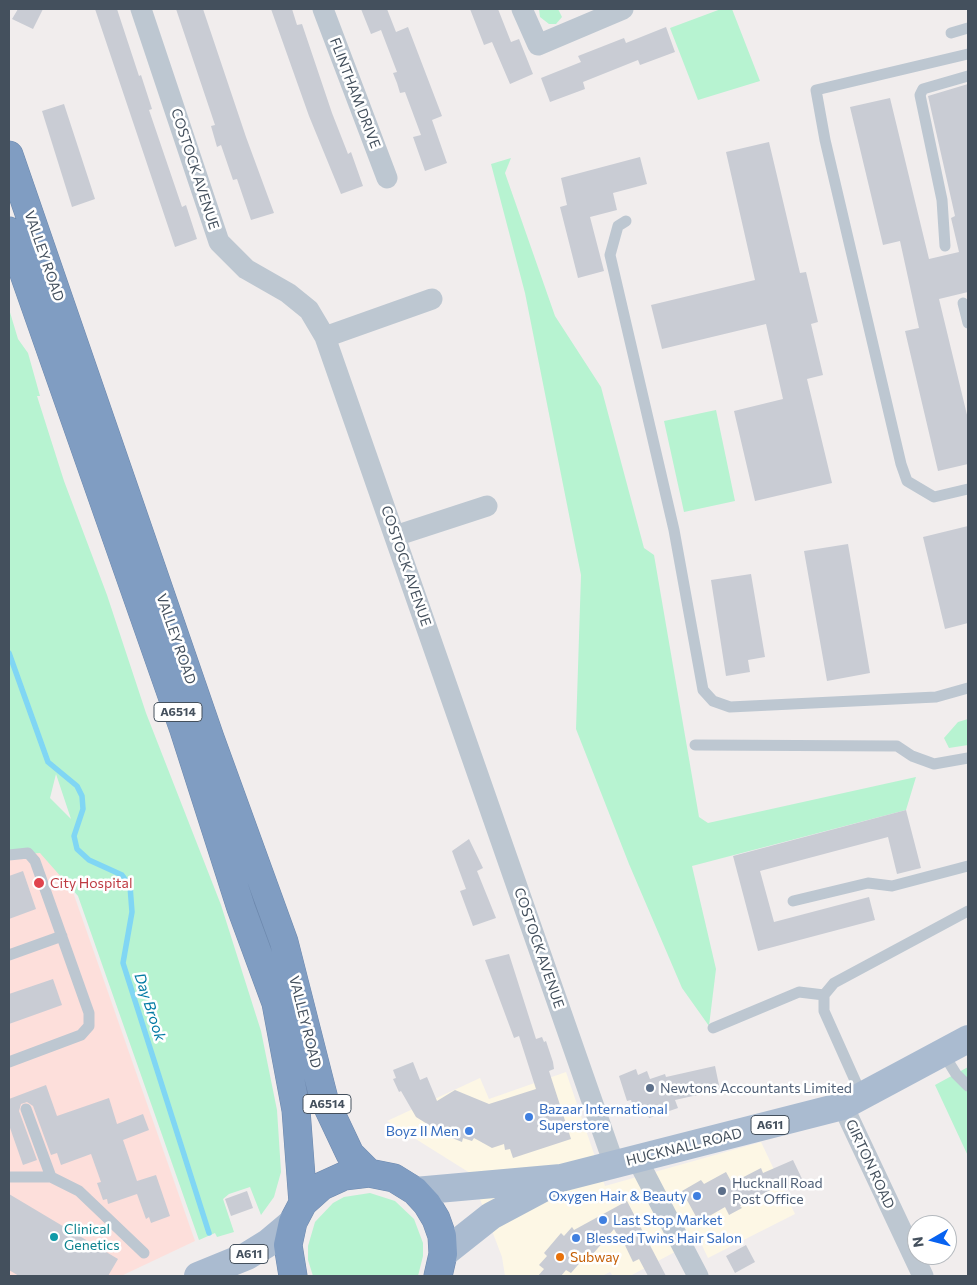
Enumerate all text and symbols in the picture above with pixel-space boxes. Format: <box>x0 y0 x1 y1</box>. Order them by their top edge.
street label: FLINTHAM DRIVE <box>326 35 384 151</box>
street label: COSTOCK AVENUE <box>167 106 223 232</box>
street label: VALLEY ROAD <box>21 209 67 303</box>
street label: COSTOCK AVENUE <box>377 504 435 628</box>
street label: VALLEY ROAD <box>153 592 199 686</box>
road number: A6514 <box>154 702 202 722</box>
place label: City Hospital <box>50 875 132 891</box>
marker: City Hospital <box>32 876 46 890</box>
street label: COSTOCK AVENUE <box>510 886 568 1010</box>
water label: Day Brook <box>131 971 169 1043</box>
street label: VALLEY ROAD <box>285 974 325 1070</box>
place label: Newtons Accountants Limited <box>660 1080 852 1096</box>
marker: Newtons Accountants Limited <box>644 1082 656 1094</box>
road number: A6514 <box>303 1094 351 1114</box>
place label: Bazaar International Superstore <box>539 1101 668 1134</box>
marker: Bazaar International Superstore <box>523 1111 535 1123</box>
road number: A611 <box>751 1116 789 1134</box>
street label: GIRTON ROAD <box>842 1117 898 1211</box>
place label: Boyz II Men <box>386 1123 459 1139</box>
street label: HUCKNALL ROAD <box>624 1124 744 1170</box>
marker: Boyz II Men <box>463 1125 475 1137</box>
place label: Hucknall Road Post Office <box>732 1175 823 1208</box>
marker: Hucknall Road Post Office <box>716 1185 728 1197</box>
place label: Oxygen Hair & Beauty <box>548 1188 687 1204</box>
marker: Oxygen Hair & Beauty <box>691 1190 703 1202</box>
place label: Last Stop Market <box>613 1212 723 1228</box>
marker: Last Stop Market <box>597 1214 609 1226</box>
north arrow <box>907 1215 957 1265</box>
place label: Clinical Genetics <box>64 1221 120 1254</box>
place label: Blessed Twins Hair Salon <box>586 1230 742 1246</box>
marker: Clinical Genetics <box>48 1231 60 1243</box>
marker: Blessed Twins Hair Salon <box>570 1232 582 1244</box>
text: N <box>908 1236 927 1248</box>
road number: A611 <box>230 1244 268 1264</box>
place label: Subway <box>570 1249 620 1265</box>
marker: Subway <box>554 1251 566 1263</box>

